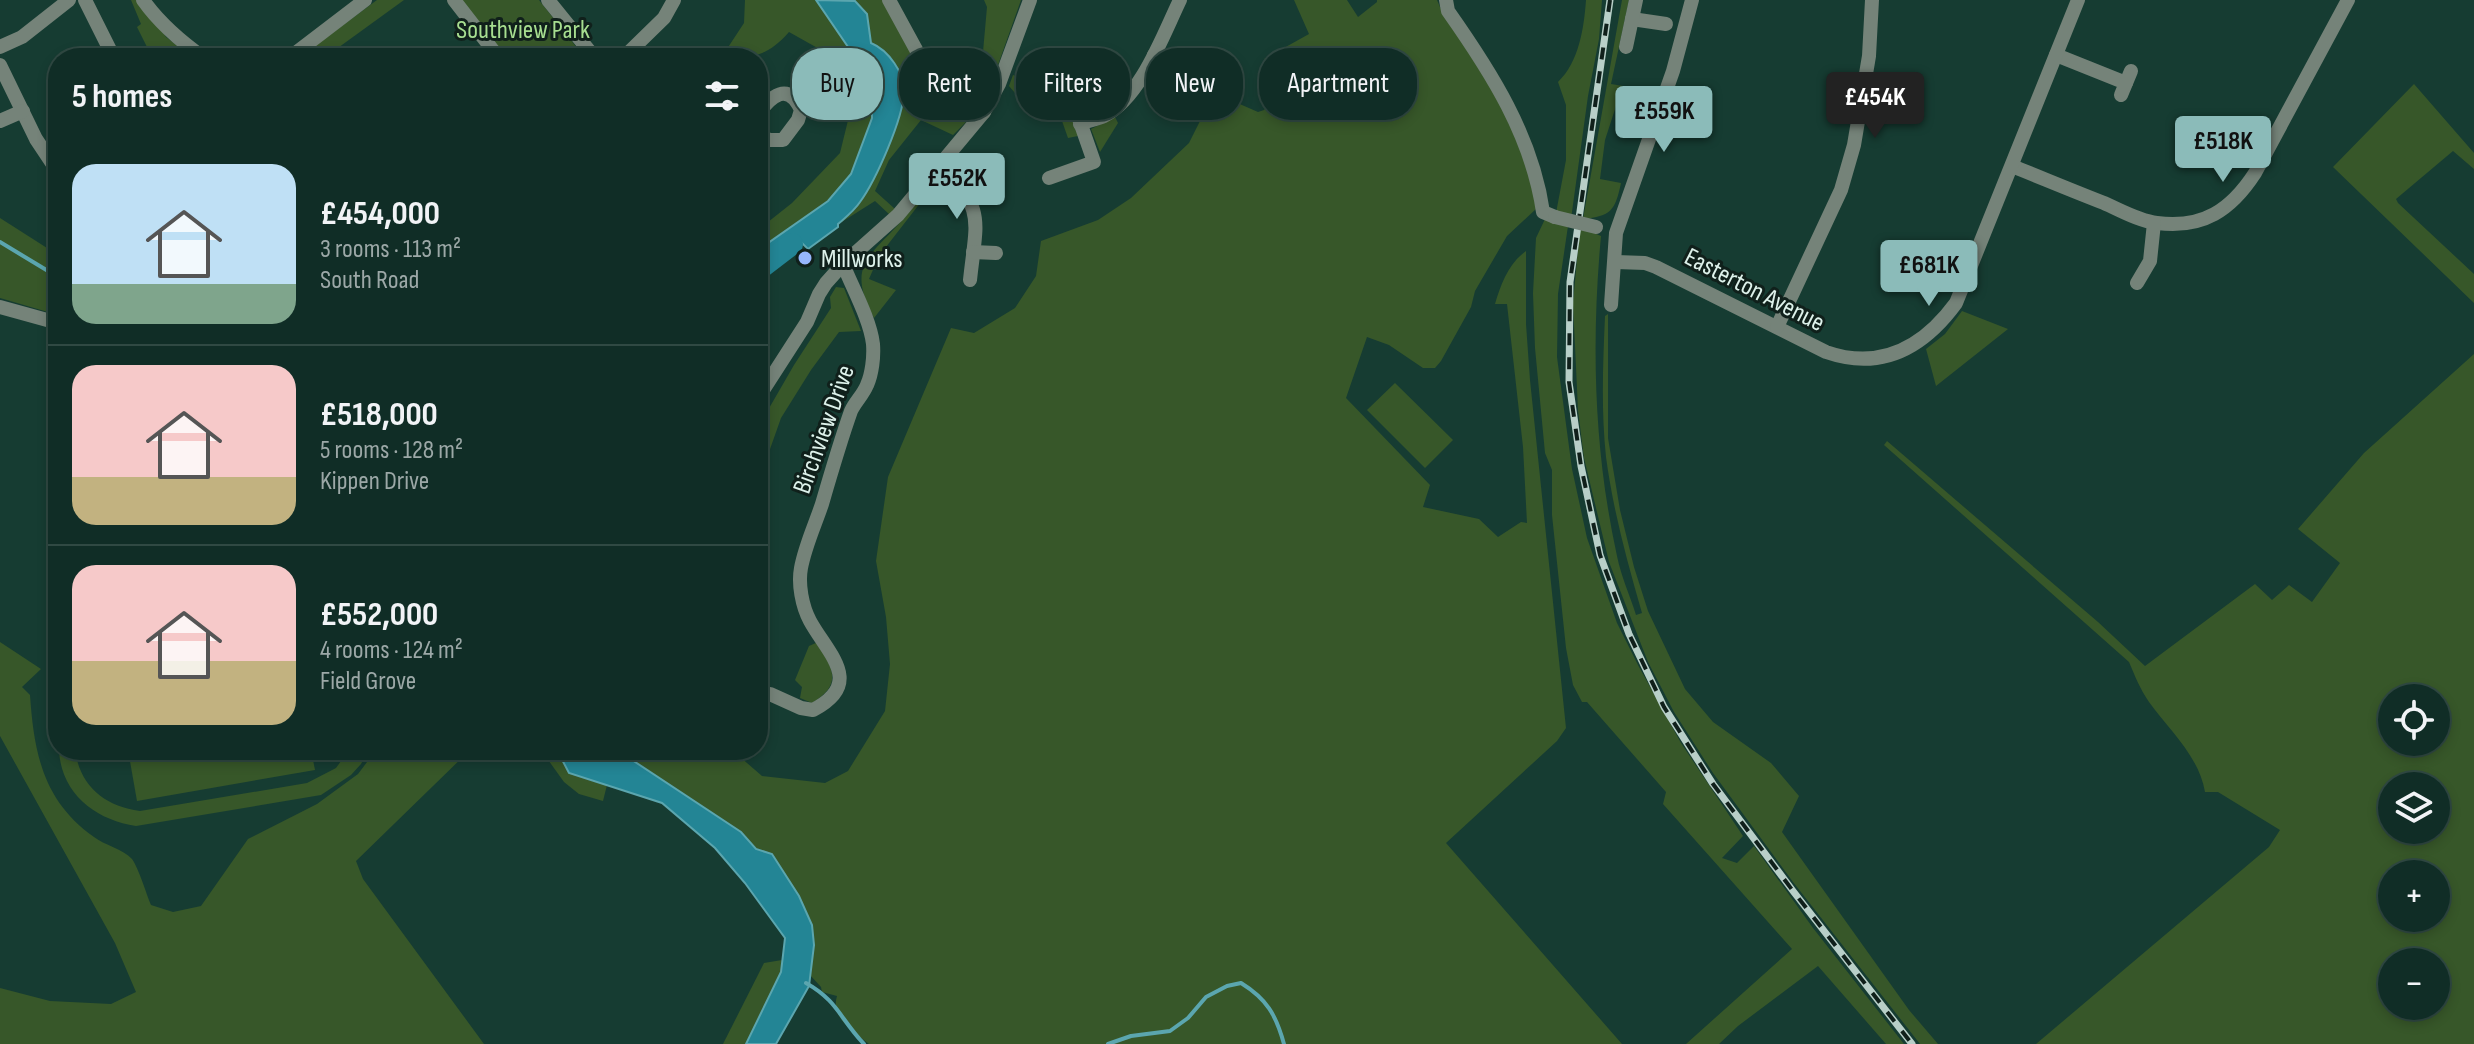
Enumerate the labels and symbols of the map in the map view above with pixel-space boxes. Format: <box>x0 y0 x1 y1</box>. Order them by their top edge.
park label: Southview Park <box>456 15 590 46</box>
pin: £454K <box>1819 72 1931 140</box>
pin: £559K <box>1608 86 1720 154</box>
pin: £518K <box>2167 116 2279 184</box>
pin: £552K <box>901 153 1013 221</box>
pin: £681K <box>1873 240 1985 308</box>
street label: Easterton Avenue <box>1679 242 1830 339</box>
place label: Millworks <box>821 244 903 275</box>
marker: Millworks <box>796 249 814 267</box>
street label: Birchview Drive <box>787 361 862 498</box>

